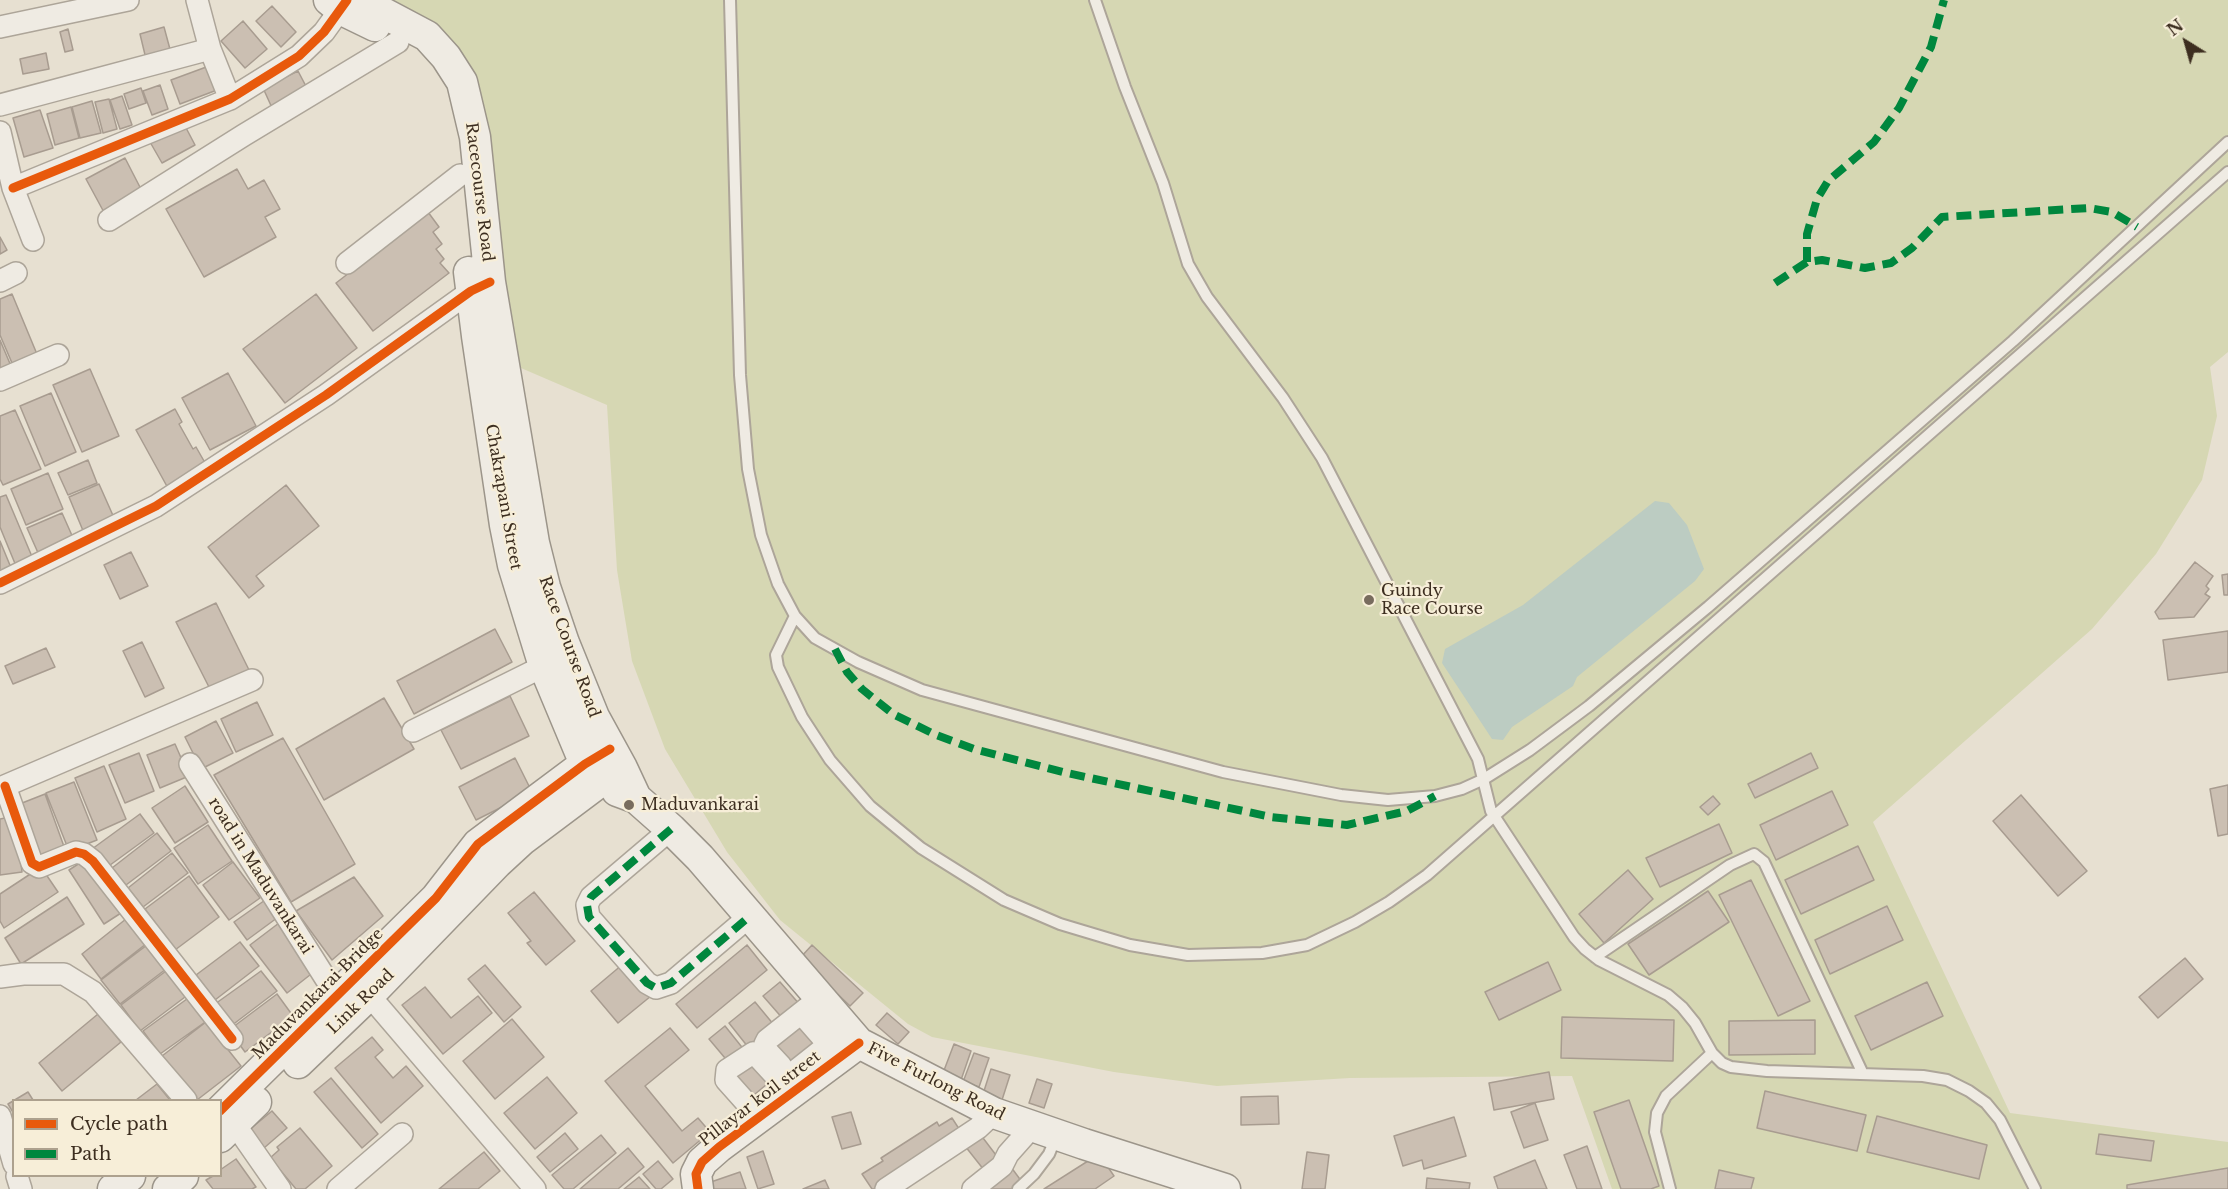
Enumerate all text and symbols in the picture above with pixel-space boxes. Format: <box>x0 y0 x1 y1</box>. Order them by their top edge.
north arrow <box>2156 12 2216 72</box>
text: N <box>2163 15 2187 40</box>
street label: Racecourse Road <box>461 121 497 263</box>
street label: Chakrapani Street <box>481 422 525 572</box>
street label: Race Course Road <box>534 574 604 720</box>
place label: Guindy Race Course <box>1381 581 1483 619</box>
marker: Guindy Race Course <box>1362 593 1376 607</box>
street label: road in Maduvankarai <box>204 794 316 958</box>
place label: Maduvankarai <box>641 795 759 815</box>
marker: Maduvankarai <box>622 798 636 812</box>
street label: Maduvankarai Bridge <box>248 924 388 1064</box>
street label: Link Road <box>324 966 398 1038</box>
street label: Five Furlong Road <box>864 1039 1008 1125</box>
street label: Pillayar koil street <box>696 1047 824 1151</box>
legend <box>12 1099 222 1177</box>
text: Cycle path <box>70 1113 168 1135</box>
text: Path <box>70 1143 111 1165</box>

